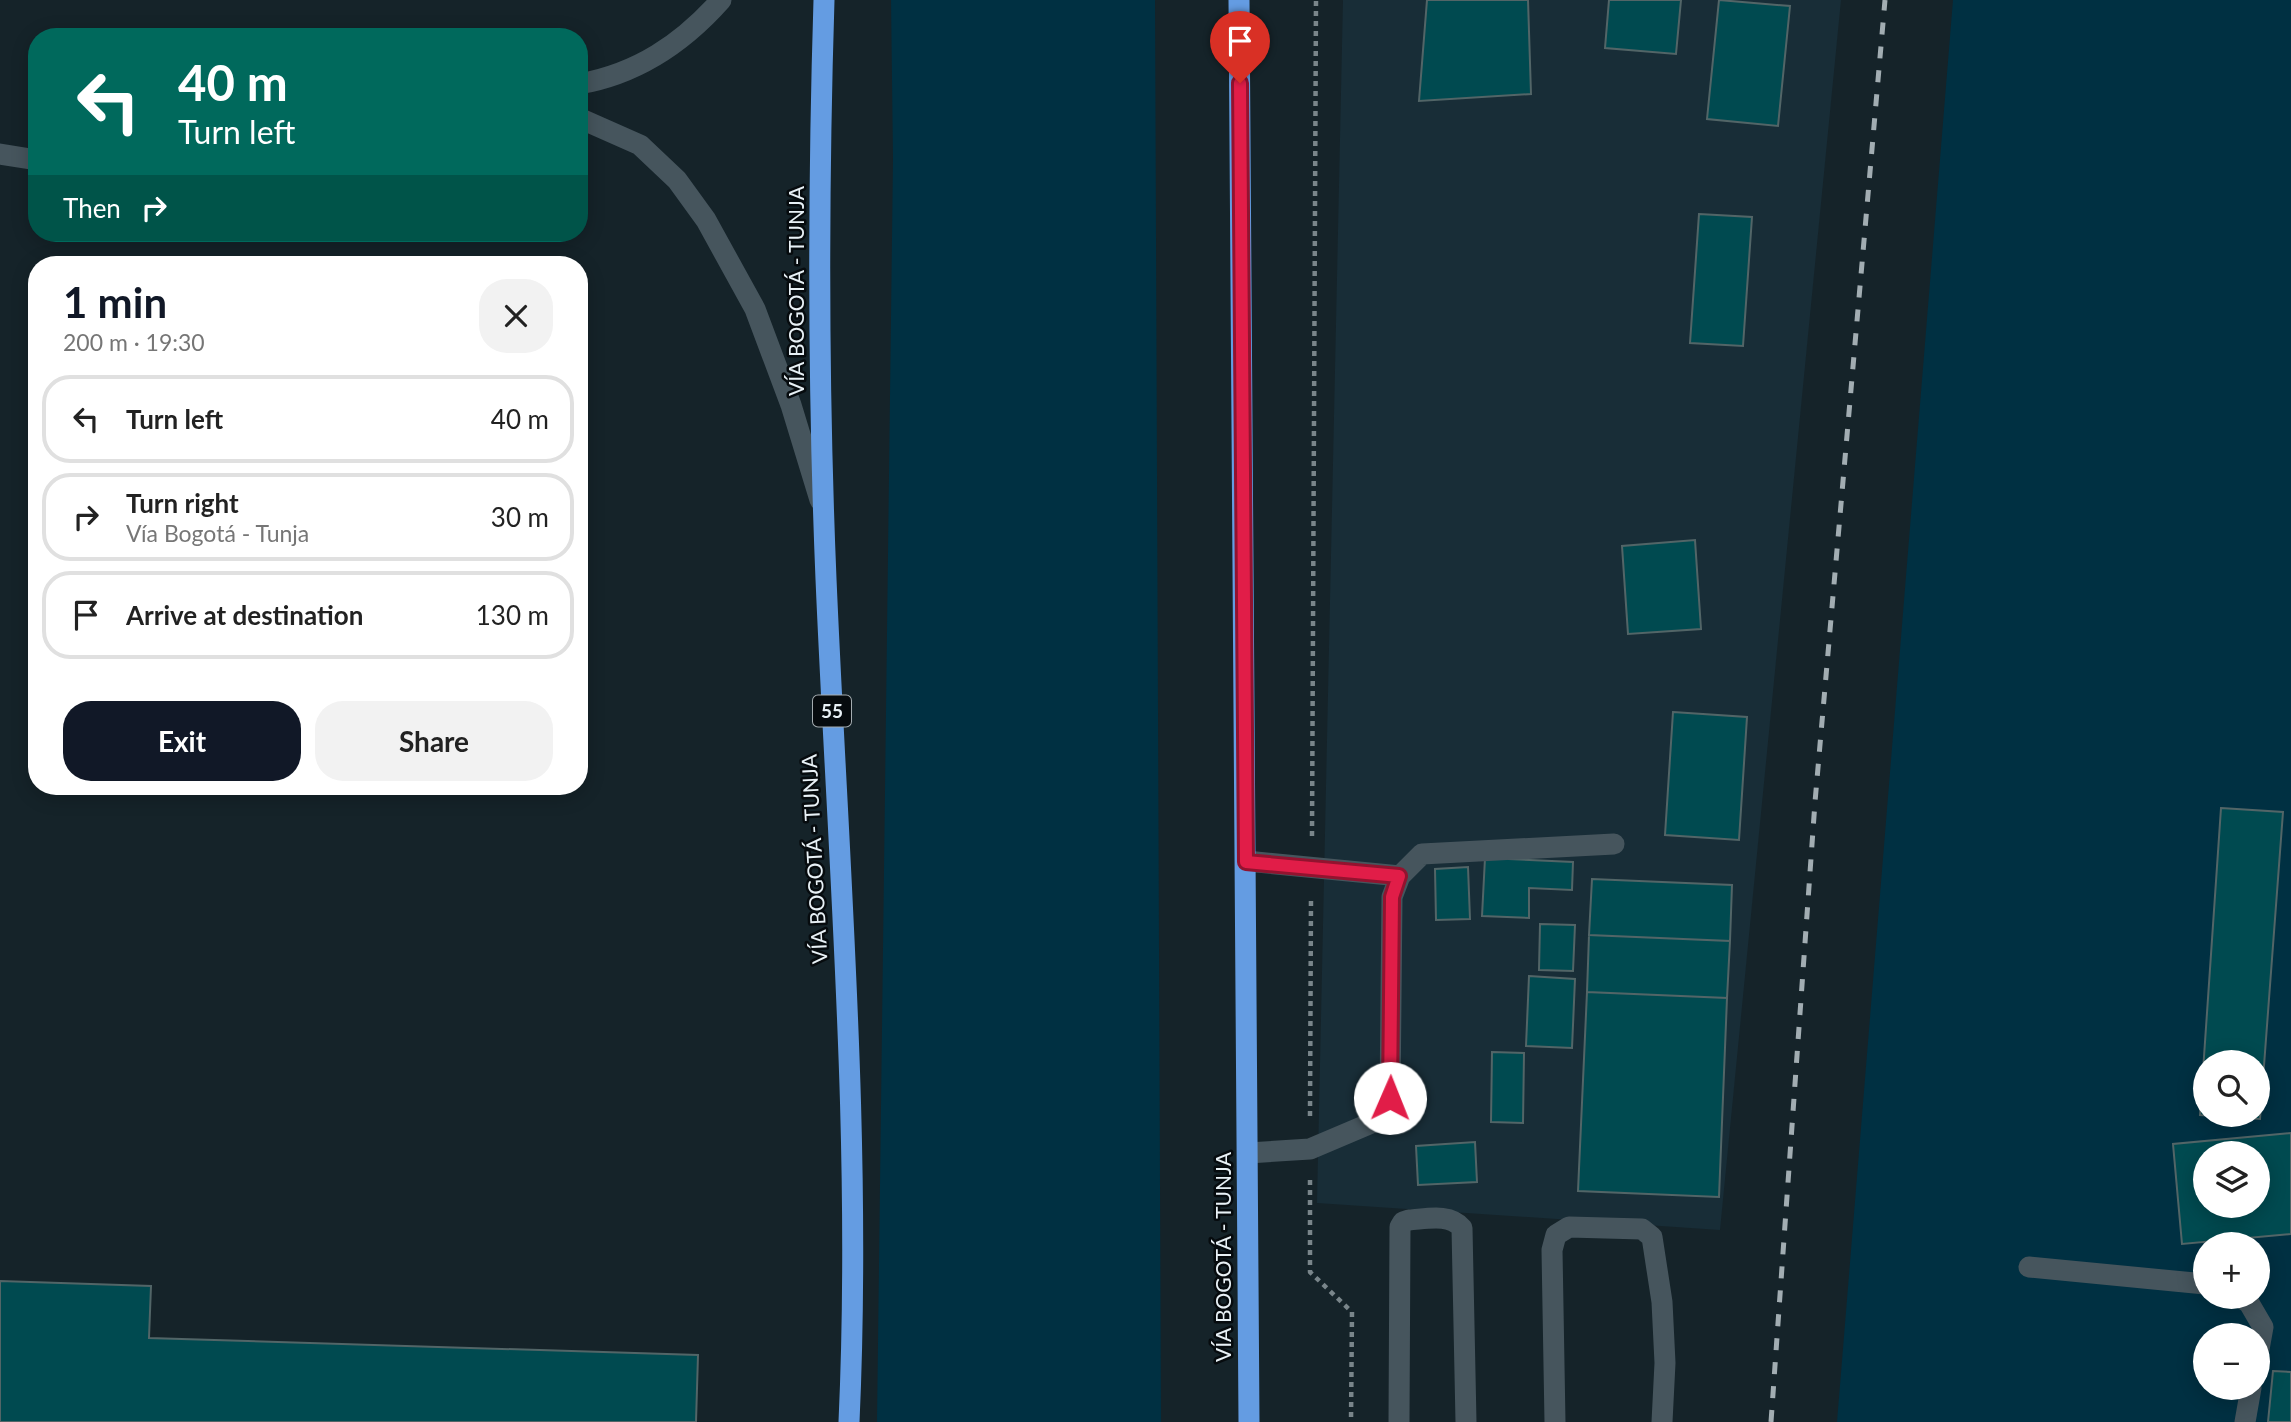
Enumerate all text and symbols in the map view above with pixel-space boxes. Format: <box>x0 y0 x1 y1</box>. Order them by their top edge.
pin <box>1210 11 1270 83</box>
icon: arrive <box>1221 22 1259 60</box>
text: 40 m <box>178 53 288 111</box>
icon: left <box>63 56 154 147</box>
text: Turn left <box>178 112 295 151</box>
street label: VÍA BOGOTÁ - TUNJA <box>783 185 808 396</box>
icon: right <box>135 189 173 227</box>
text: Then <box>63 192 121 224</box>
text: 1 min <box>63 277 167 327</box>
button: close <box>479 279 553 353</box>
text: 200 m · 19:30 <box>63 328 205 356</box>
icon: left <box>67 400 105 438</box>
text: Turn left <box>126 403 223 435</box>
text: 40 m <box>491 403 549 435</box>
text: Turn right <box>126 487 239 519</box>
icon: right <box>67 498 105 536</box>
text: 30 m <box>491 501 549 533</box>
text: Vía Bogotá - Tunja <box>126 519 309 547</box>
icon: arrive <box>67 596 105 634</box>
text: Arrive at destination <box>126 599 363 631</box>
text: 130 m <box>476 599 549 631</box>
road number: 55 <box>813 696 851 726</box>
button: Exit <box>63 701 301 781</box>
button: Share <box>315 701 553 781</box>
street label: VÍA BOGOTÁ - TUNJA <box>795 753 831 965</box>
map controls <box>2193 1050 2270 1400</box>
button: search <box>2193 1050 2270 1127</box>
position arrow <box>1353 1061 1427 1135</box>
button: layers <box>2193 1141 2270 1218</box>
street label: VÍA BOGOTÁ - TUNJA <box>1210 1151 1235 1362</box>
button: + <box>2193 1232 2270 1309</box>
button: − <box>2193 1323 2270 1400</box>

